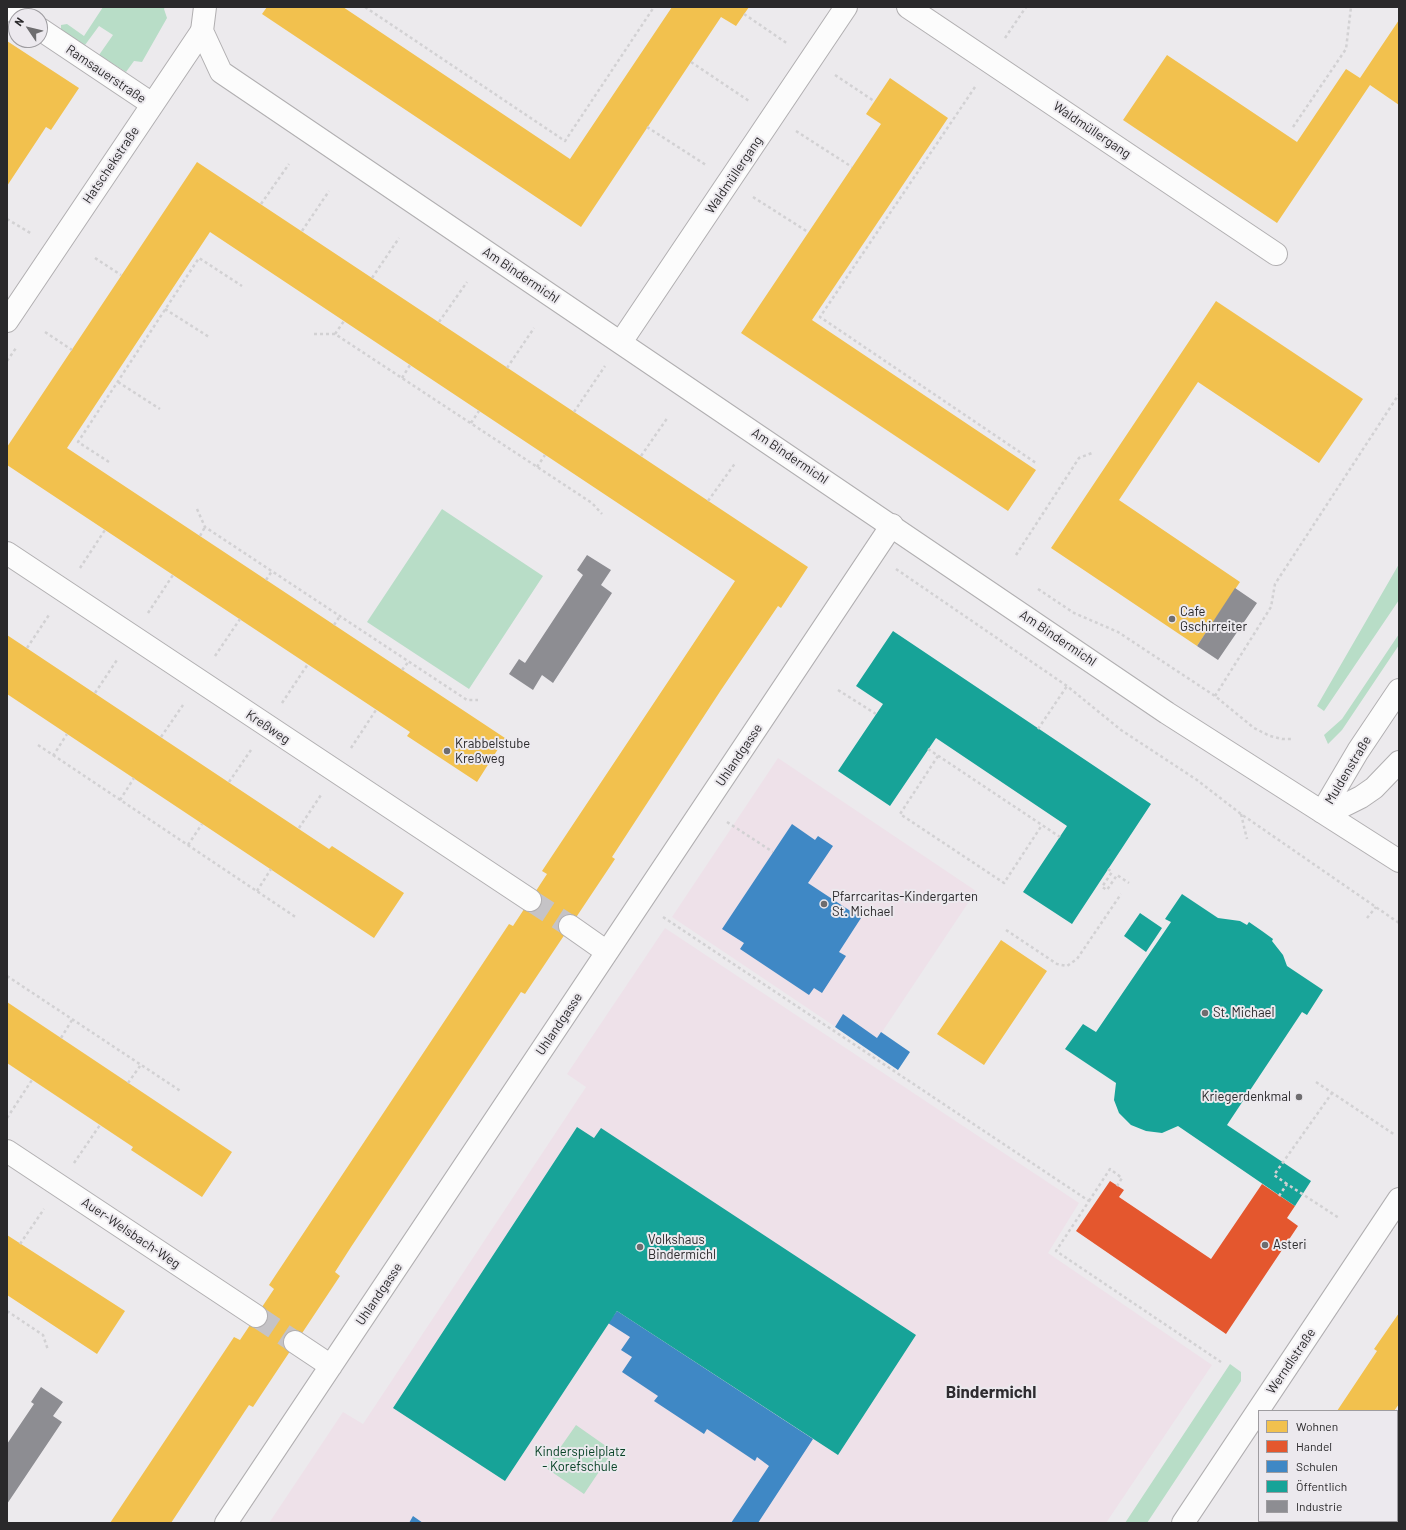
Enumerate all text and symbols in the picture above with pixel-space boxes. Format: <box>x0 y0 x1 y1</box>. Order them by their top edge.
north arrow <box>8 8 48 48</box>
text: N <box>11 15 26 28</box>
street label: Ramsauerstraße <box>63 41 149 107</box>
street label: Waldmüllergang <box>1050 98 1134 162</box>
street label: Hatschekstraße <box>79 123 143 207</box>
street label: Waldmüllergang <box>702 133 766 217</box>
street label: Am Bindermichl <box>480 244 562 306</box>
street label: Am Bindermichl <box>749 425 831 487</box>
place label: Cafe Gschirreiter <box>1180 604 1247 635</box>
street label: Am Bindermichl <box>1017 607 1099 669</box>
marker: Cafe Gschirreiter <box>1167 614 1177 624</box>
street label: Kreßweg <box>243 707 293 747</box>
street label: Uhlandgasse <box>712 721 766 789</box>
street label: Muldenstraße <box>1322 733 1374 807</box>
place label: Krabbelstube Kreßweg <box>455 736 530 767</box>
marker: Krabbelstube Kreßweg <box>442 746 452 756</box>
place label: Pfarrcaritas-Kindergarten St. Michael <box>832 889 978 920</box>
marker: Pfarrcaritas-Kindergarten St. Michael <box>819 899 829 909</box>
street label: Uhlandgasse <box>532 990 586 1058</box>
place label: St. Michael <box>1213 1005 1274 1021</box>
marker: St. Michael <box>1200 1008 1210 1018</box>
place label: Kriegerdenkmal <box>1202 1089 1291 1105</box>
marker: Kriegerdenkmal <box>1294 1092 1304 1102</box>
street label: Auer-Welsbach-Weg <box>79 1194 183 1272</box>
place label: Volkshaus Bindermichl <box>648 1232 716 1263</box>
place label: Asteri <box>1273 1237 1307 1253</box>
marker: Asteri <box>1260 1240 1270 1250</box>
marker: Volkshaus Bindermichl <box>635 1242 645 1252</box>
street label: Uhlandgasse <box>352 1260 406 1328</box>
street label: Werndlstraße <box>1263 1325 1319 1397</box>
district label: Bindermichl <box>946 1382 1036 1402</box>
legend <box>1258 1410 1398 1522</box>
text: Wohnen <box>1296 1419 1338 1433</box>
text: Handel <box>1296 1439 1332 1453</box>
park label: Kinderspielplatz - Korefschule <box>535 1444 625 1475</box>
text: Schulen <box>1296 1459 1338 1473</box>
text: Öffentlich <box>1296 1479 1347 1493</box>
text: Industrie <box>1296 1499 1342 1513</box>

